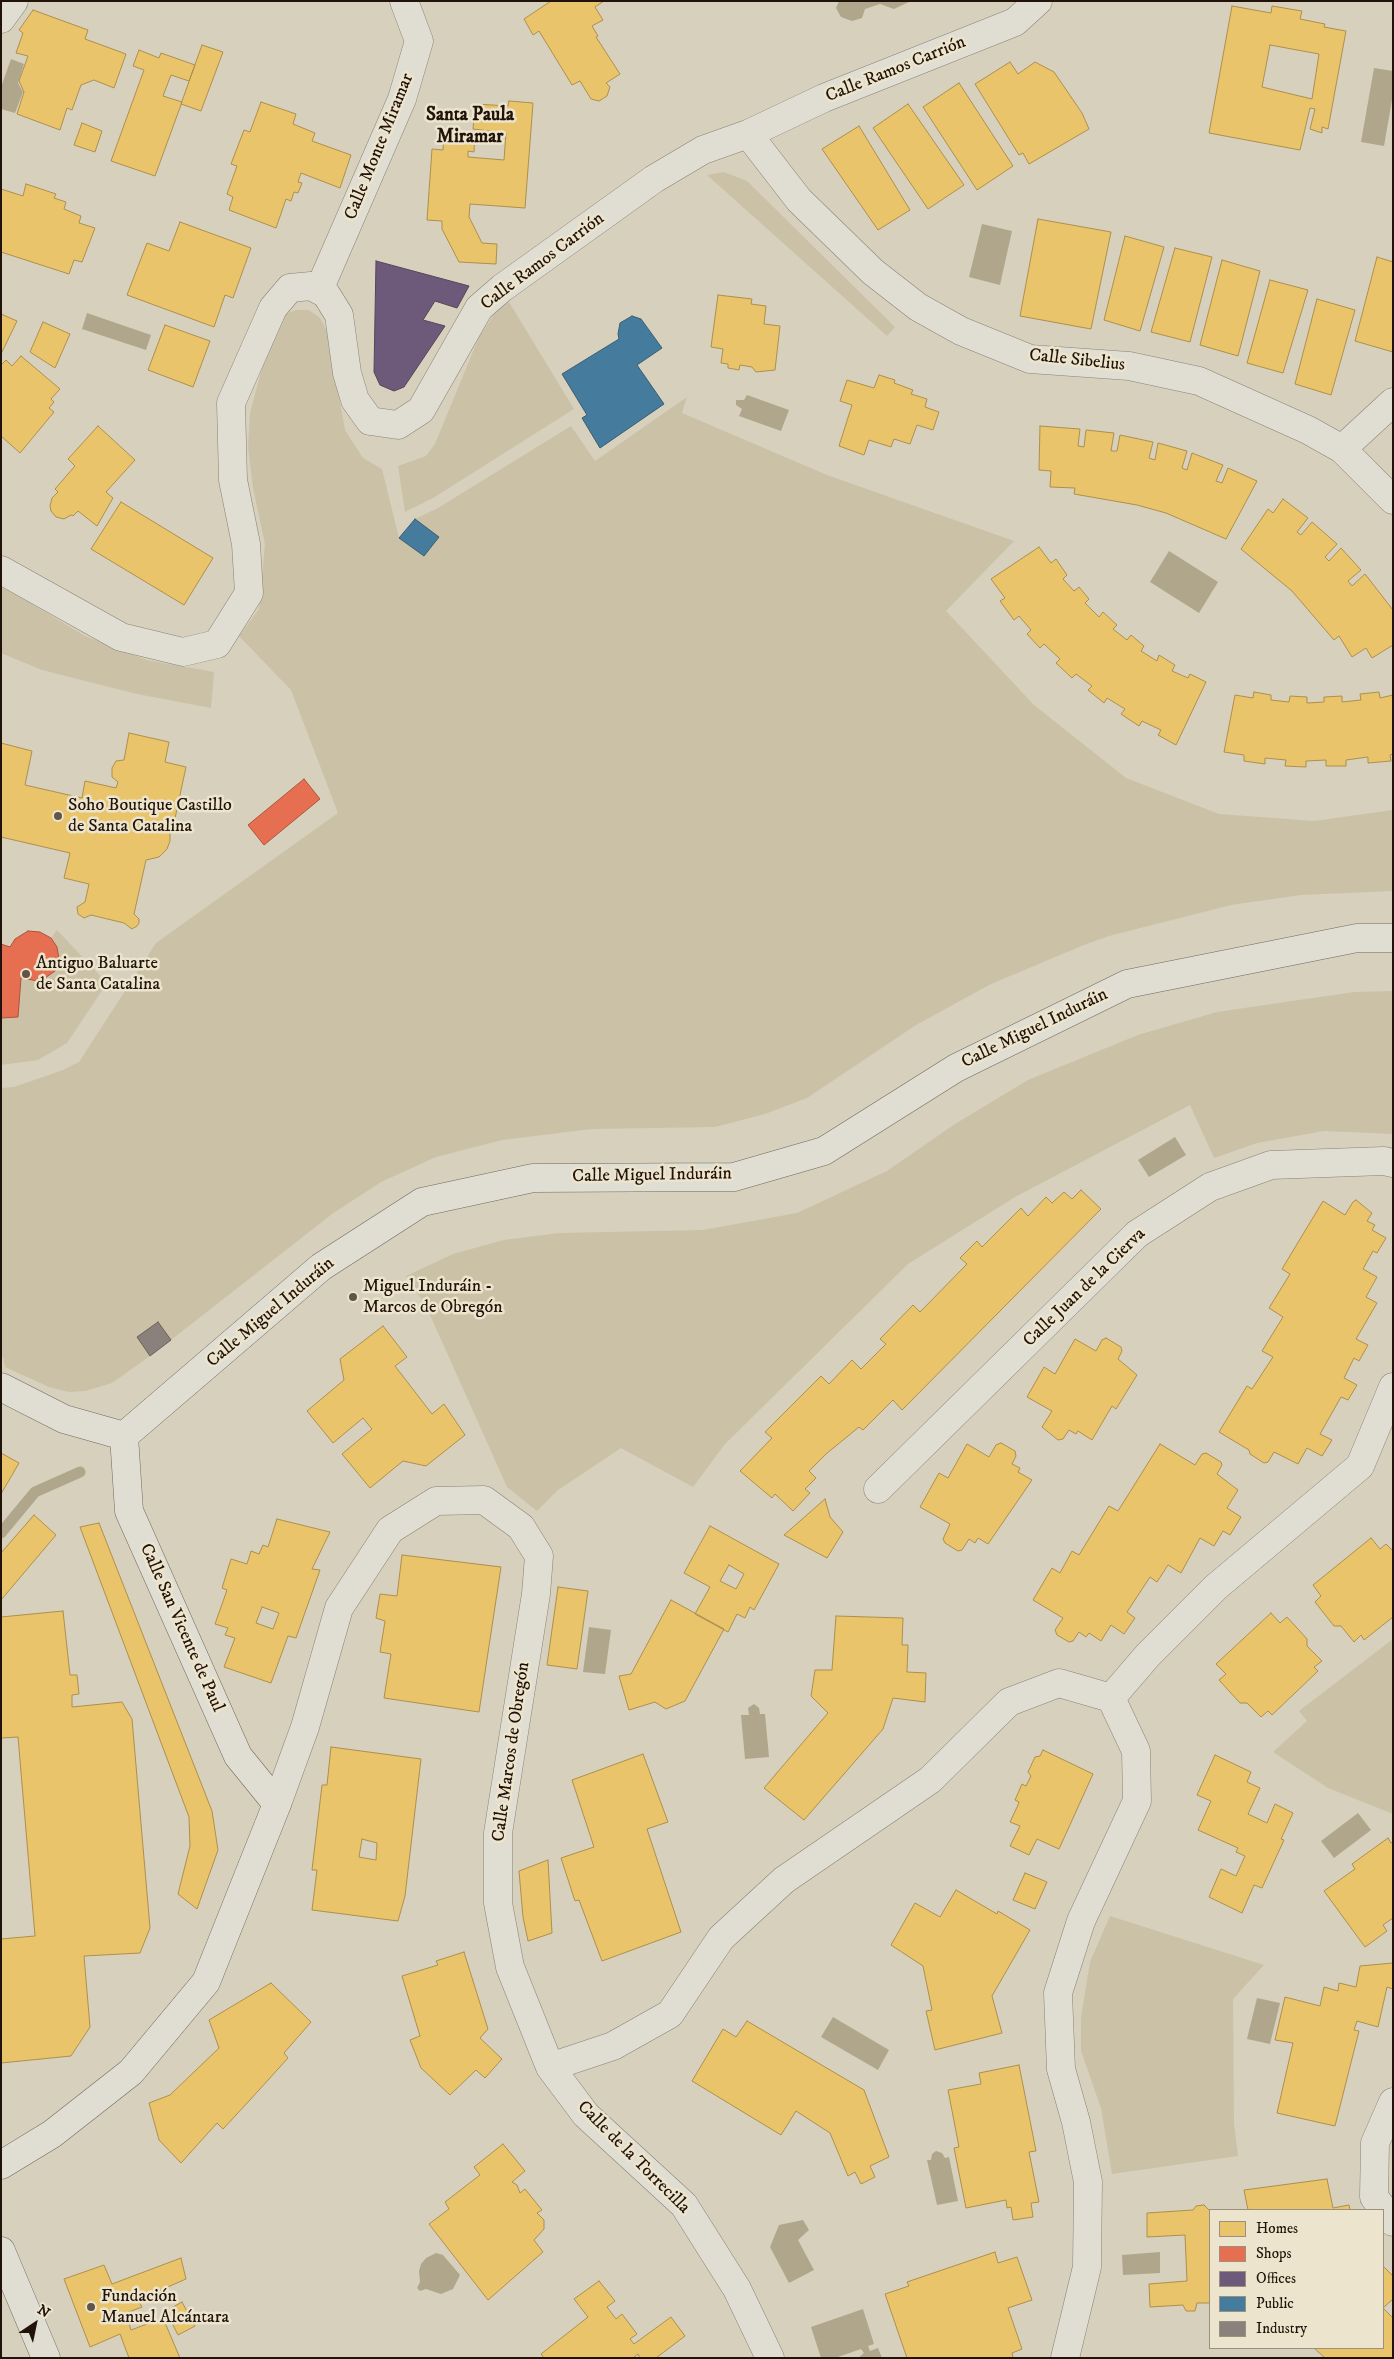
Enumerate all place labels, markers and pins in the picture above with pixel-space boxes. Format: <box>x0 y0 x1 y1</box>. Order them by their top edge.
place label: Soho Boutique Castillo de Santa Catalina <box>68 795 232 838</box>
marker: Soho Boutique Castillo de Santa Catalina <box>52 810 64 822</box>
place label: Antiguo Baluarte de Santa Catalina <box>36 953 160 996</box>
marker: Antiguo Baluarte de Santa Catalina <box>20 968 32 980</box>
place label: Miguel Induráin - Marcos de Obregón <box>363 1276 503 1318</box>
marker: Miguel Induráin - Marcos de Obregón <box>347 1291 359 1303</box>
place label: Fundación Manuel Alcántara <box>101 2286 229 2328</box>
marker: Fundación Manuel Alcántara <box>85 2301 97 2313</box>

